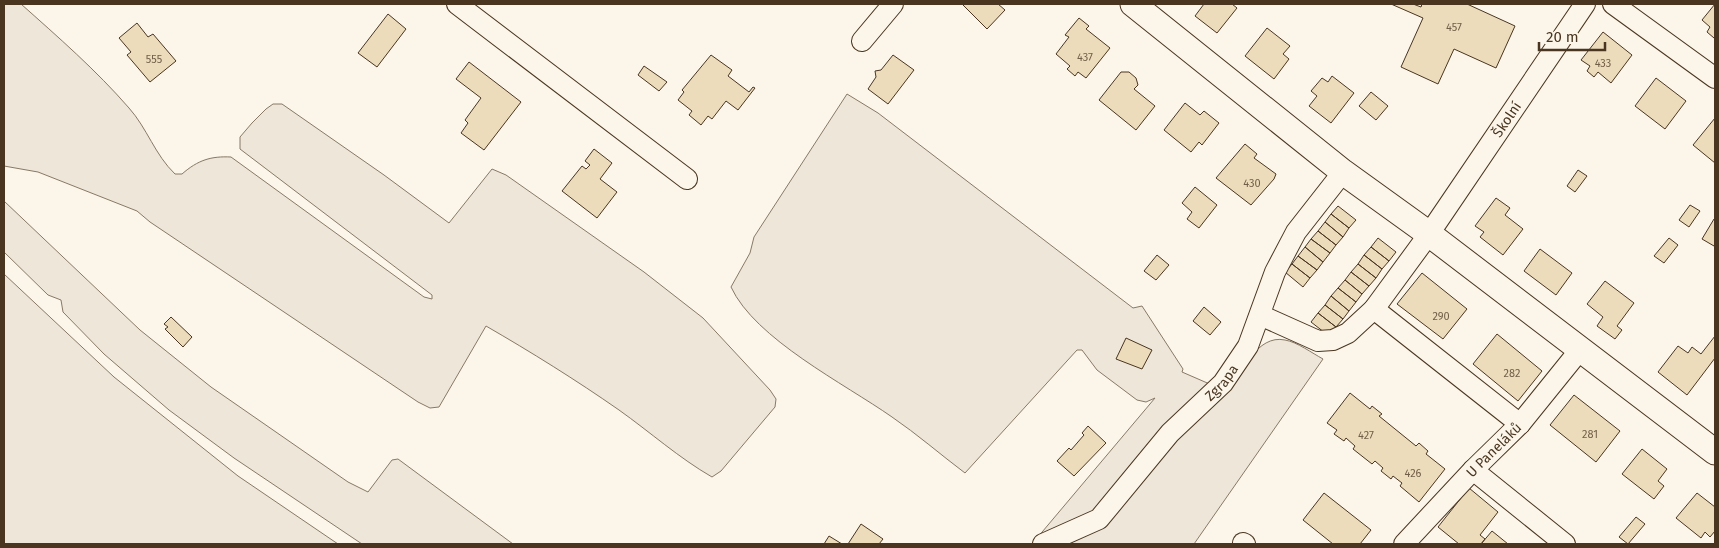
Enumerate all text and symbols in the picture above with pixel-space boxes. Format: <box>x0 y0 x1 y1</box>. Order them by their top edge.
scale bar <box>1539 20 1605 52</box>
house number: 457 <box>1446 21 1462 34</box>
text: 20 m <box>1546 28 1579 46</box>
house number: 437 <box>1077 51 1093 64</box>
house number: 555 <box>146 53 163 66</box>
house number: 433 <box>1595 57 1611 70</box>
street label: Školní <box>1488 98 1525 140</box>
house number: 430 <box>1243 177 1261 190</box>
house number: 290 <box>1432 310 1450 323</box>
street label: Zgrapa <box>1201 361 1242 404</box>
house number: 282 <box>1504 367 1520 380</box>
street label: U Paneláků <box>1462 419 1525 481</box>
house number: 281 <box>1582 428 1598 441</box>
house number: 427 <box>1358 429 1374 442</box>
house number: 426 <box>1405 467 1422 480</box>

